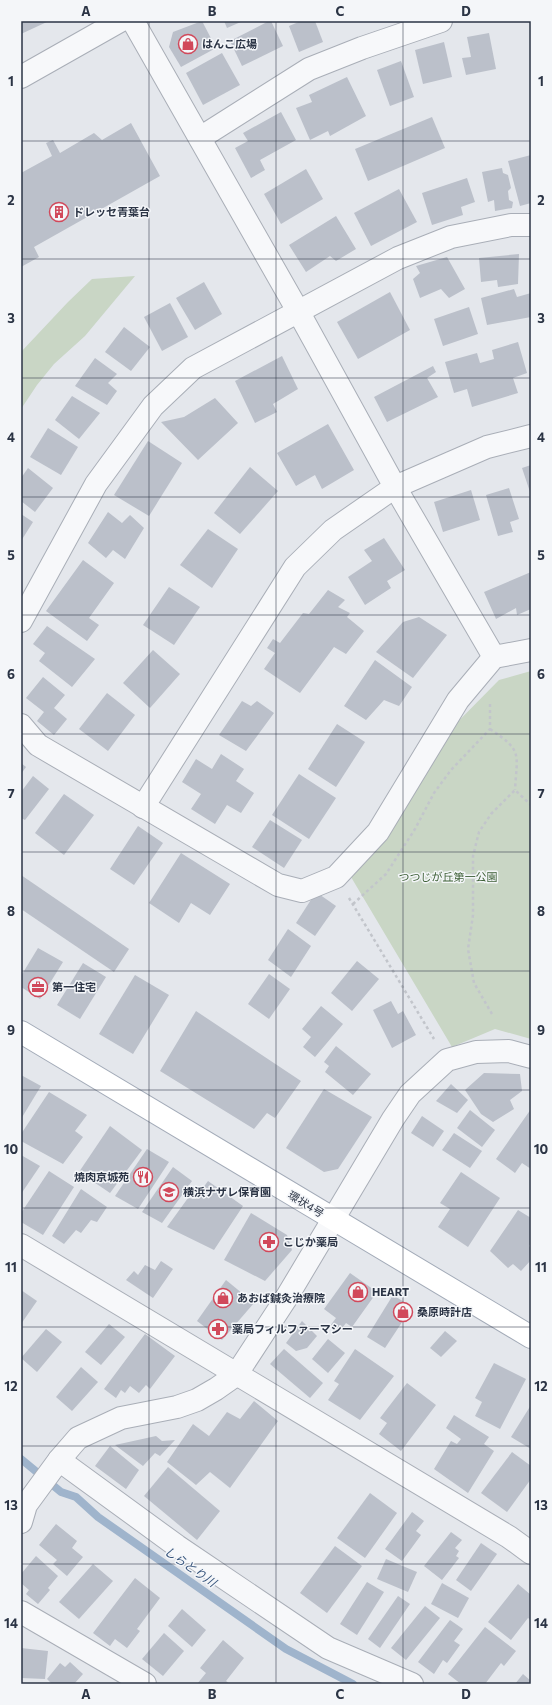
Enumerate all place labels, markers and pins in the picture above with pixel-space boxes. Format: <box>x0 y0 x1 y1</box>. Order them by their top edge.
shop icon: はんこ広場 <box>177 33 199 55</box>
place label: はんこ広場 <box>202 37 257 50</box>
building icon: ドレッセ青葉台 <box>48 201 70 223</box>
place label: ドレッセ青葉台 <box>73 205 150 218</box>
office icon: 第一住宅 <box>27 976 49 998</box>
place label: 第一住宅 <box>52 980 96 993</box>
restaurant icon: 焼肉京城苑 <box>132 1166 154 1188</box>
place label: 焼肉京城苑 <box>74 1170 129 1183</box>
school or university icon: 横浜ナザレ保育園 <box>158 1181 180 1203</box>
place label: 横浜ナザレ保育園 <box>183 1185 271 1198</box>
pharmacy icon: こじか薬局 <box>258 1231 280 1253</box>
place label: こじか薬局 <box>283 1235 338 1248</box>
shop icon: HEART <box>347 1281 369 1303</box>
place label: HEART <box>372 1285 409 1298</box>
shop icon: あおば鍼灸治療院 <box>212 1287 234 1309</box>
place label: あおば鍼灸治療院 <box>237 1291 325 1304</box>
shop icon: 桑原時計店 <box>392 1301 414 1323</box>
place label: 桑原時計店 <box>417 1305 472 1318</box>
pharmacy icon: 薬局フィルファーマシー <box>207 1318 229 1340</box>
place label: 薬局フィルファーマシー <box>232 1322 353 1335</box>

